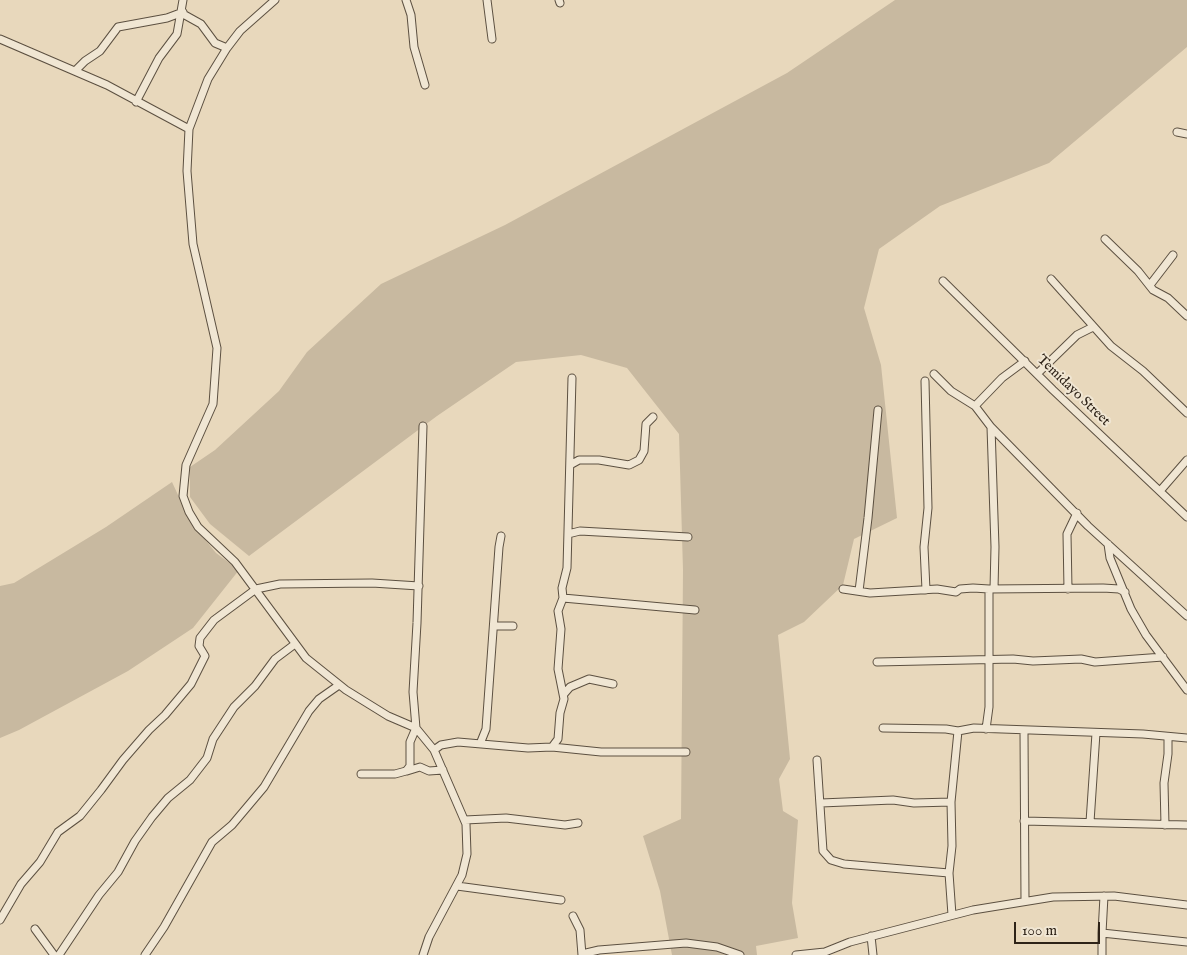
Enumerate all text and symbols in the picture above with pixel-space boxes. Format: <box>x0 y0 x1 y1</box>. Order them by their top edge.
street label: Temidayo Street <box>1033 352 1113 430</box>
scale bar <box>1017 912 1103 944</box>
text: 100 m <box>1022 921 1057 940</box>

